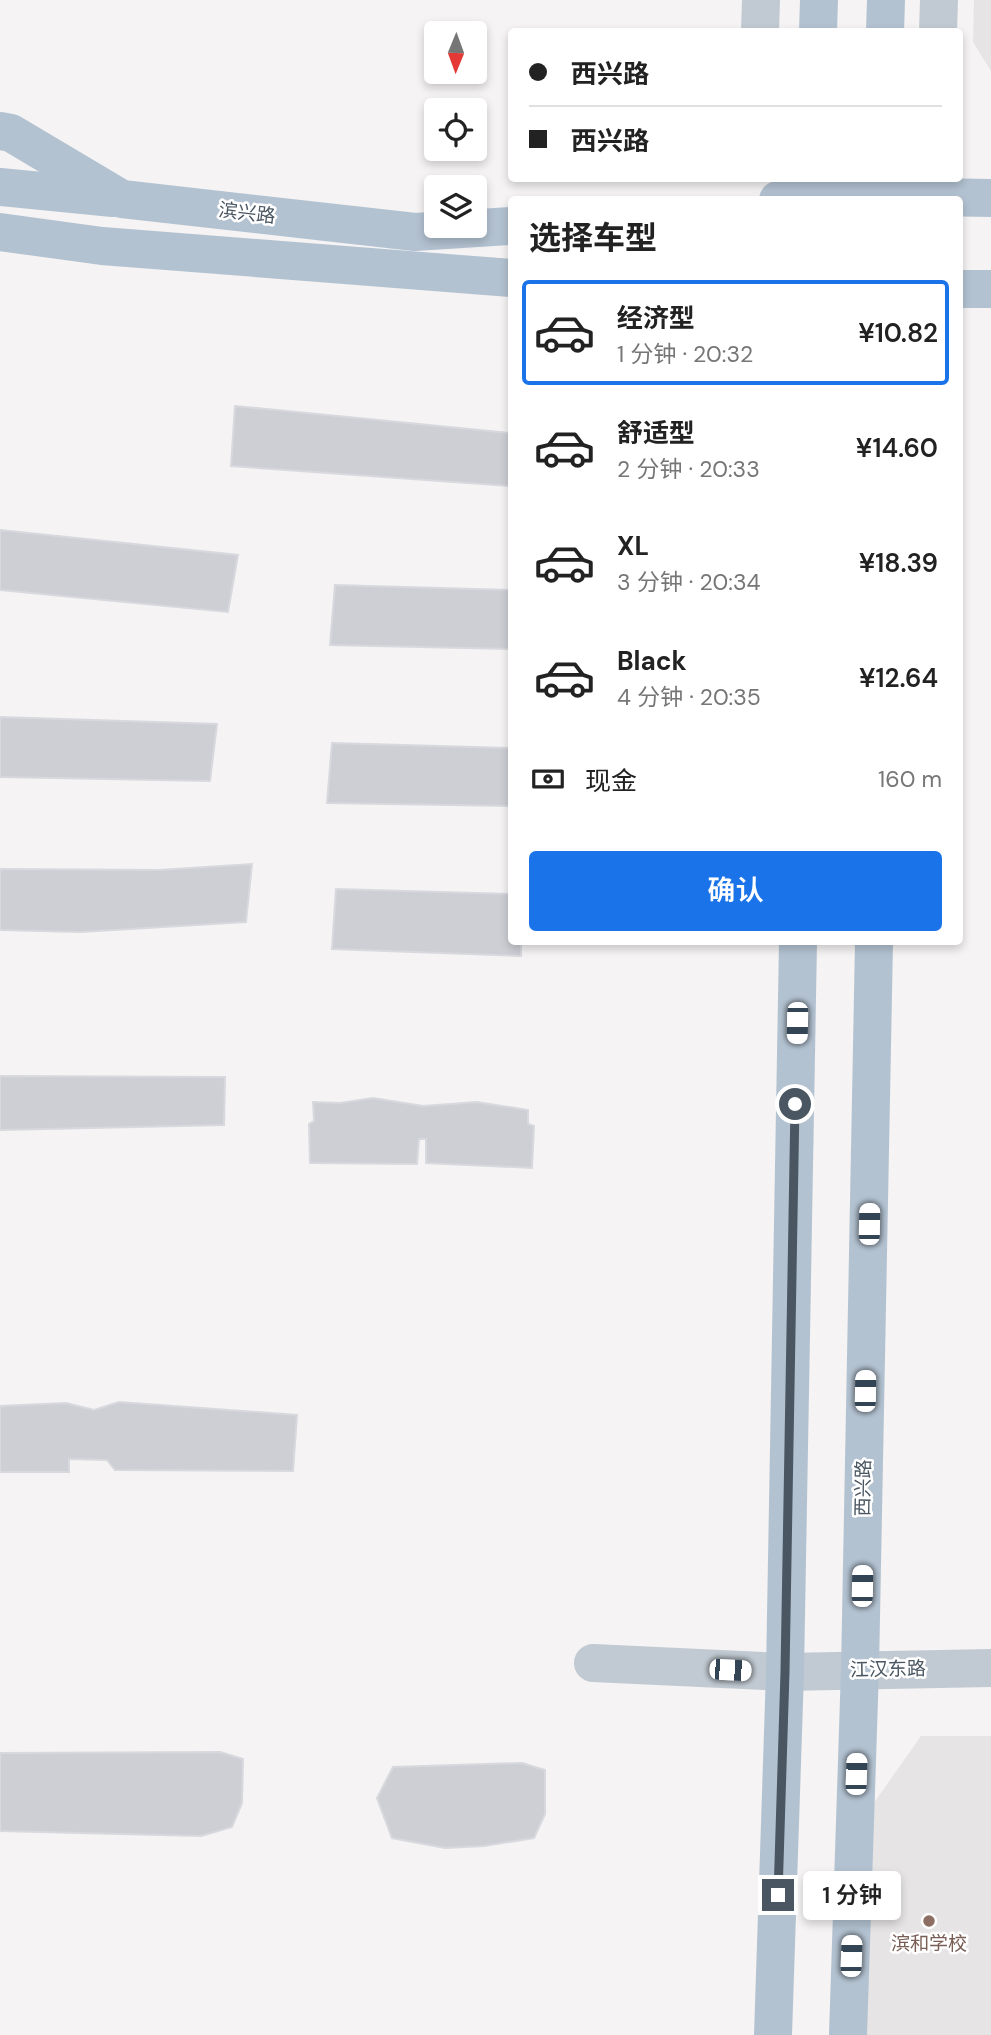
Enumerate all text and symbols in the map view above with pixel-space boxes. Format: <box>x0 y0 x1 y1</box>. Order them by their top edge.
north arrow <box>424 21 486 84</box>
map controls <box>424 21 487 238</box>
text: 西兴路 <box>571 57 649 91</box>
button: locate <box>424 98 487 161</box>
text: 西兴路 <box>571 124 649 158</box>
button: layers <box>424 175 487 238</box>
street label: 滨兴路 <box>217 197 277 229</box>
text: 选择车型 <box>529 217 657 259</box>
icon: car <box>533 301 596 364</box>
text: 经济型 <box>617 301 695 335</box>
text: ¥10.82 <box>858 316 938 350</box>
text: 1 分钟 · 20:32 <box>617 339 753 369</box>
icon: car <box>533 416 596 479</box>
text: 舒适型 <box>617 416 695 450</box>
text: ¥14.60 <box>856 431 938 465</box>
text: 2 分钟 · 20:33 <box>617 454 760 484</box>
text: XL <box>617 529 649 563</box>
icon: car <box>533 531 596 594</box>
text: ¥18.39 <box>859 546 938 580</box>
text: 3 分钟 · 20:34 <box>617 567 760 597</box>
text: Black <box>617 644 687 678</box>
icon: car <box>533 646 596 709</box>
text: ¥12.64 <box>859 661 938 695</box>
text: 4 分钟 · 20:35 <box>617 682 761 712</box>
icon: cash <box>529 760 567 798</box>
text: 现金 <box>585 764 637 798</box>
text: 160 m <box>878 764 942 794</box>
button: 确认 <box>529 851 942 931</box>
car <box>787 1002 808 1044</box>
route start <box>779 1088 811 1120</box>
car <box>859 1203 880 1245</box>
car <box>855 1370 876 1412</box>
street label: 西兴路 <box>850 1459 876 1517</box>
car <box>852 1565 873 1607</box>
street label: 江汉东路 <box>850 1656 926 1682</box>
car <box>709 1658 752 1682</box>
car <box>845 1753 868 1795</box>
callout: 1 分钟 <box>802 1870 900 1920</box>
route end <box>762 1879 794 1911</box>
text: 1 分钟 <box>822 1880 882 1910</box>
marker: 滨和学校 <box>921 1913 937 1929</box>
place label: 滨和学校 <box>891 1931 967 1956</box>
car <box>840 1935 863 1977</box>

